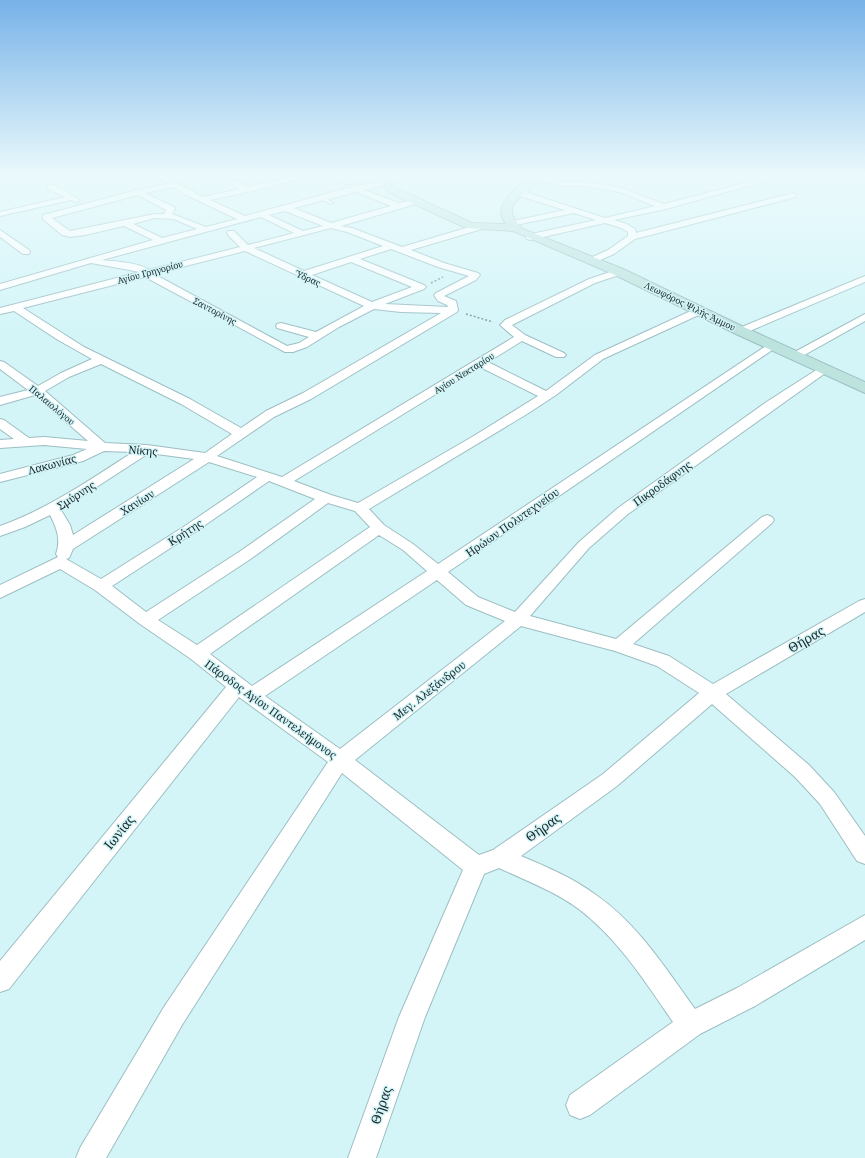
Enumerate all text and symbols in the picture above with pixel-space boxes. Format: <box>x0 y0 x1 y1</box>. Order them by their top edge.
street label: Αγίου Γρηγορίου <box>116 257 184 287</box>
street label: Ύδρας <box>292 266 323 290</box>
street label: Λεωφόρος Ψιλής Άμμου <box>642 278 738 334</box>
street label: Σαντορίνης <box>191 294 240 328</box>
street label: Αγίου Νεκταρίου <box>431 349 497 397</box>
street label: Παλαιολόγου <box>26 382 78 428</box>
street label: Νίκης <box>128 441 158 459</box>
street label: Λακωνίας <box>26 450 78 478</box>
street label: Πικροδάφνης <box>630 457 694 509</box>
street label: Σμύρνης <box>54 477 98 513</box>
street label: Ηρώων Πολυτεχνείου <box>462 484 562 560</box>
street label: Χανίων <box>117 486 157 518</box>
street label: Κρήτης <box>165 515 205 549</box>
street label: Θήρας <box>784 621 828 657</box>
street label: Πάροδος Αγίου Παντελεήμονος <box>202 656 340 762</box>
street label: Μεγ. Αλεξάνδρου <box>390 657 468 723</box>
street label: Θήρας <box>522 808 564 846</box>
street label: Ιωνίας <box>99 811 139 853</box>
street label: Θήρας <box>366 1083 396 1127</box>

